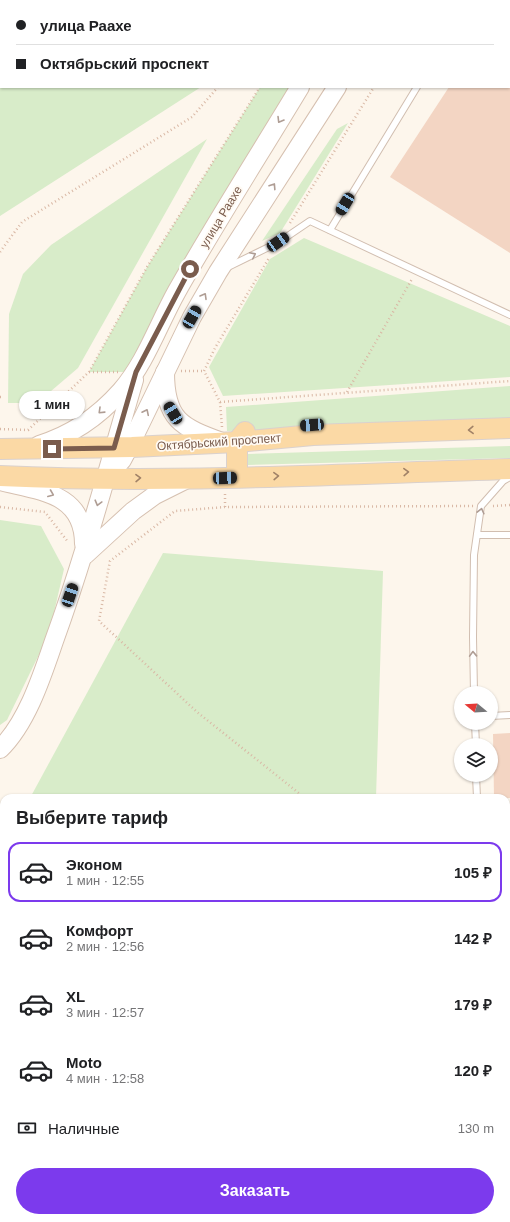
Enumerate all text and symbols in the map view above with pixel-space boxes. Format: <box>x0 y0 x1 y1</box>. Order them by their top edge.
text: улица Раахе <box>40 17 132 34</box>
text: Октябрьский проспект <box>40 55 209 72</box>
one-way arrow <box>277 116 284 123</box>
street label: улица Раахе <box>197 183 245 251</box>
one-way arrow <box>268 183 276 190</box>
car <box>334 191 356 217</box>
car <box>265 230 291 254</box>
one-way arrow <box>248 252 256 260</box>
route start <box>181 260 199 278</box>
one-way arrow <box>199 293 207 300</box>
car <box>181 304 203 330</box>
callout: 1 мин <box>19 391 85 419</box>
text: 1 мин <box>34 397 70 412</box>
car <box>162 400 184 426</box>
one-way arrow <box>98 406 106 414</box>
one-way arrow <box>141 409 149 416</box>
car <box>300 418 324 432</box>
one-way arrow <box>468 425 474 434</box>
street label: Октябрьский проспект <box>156 431 282 453</box>
route end <box>43 440 61 458</box>
one-way arrow <box>403 468 409 477</box>
car <box>213 472 237 484</box>
one-way arrow <box>273 472 279 480</box>
one-way arrow <box>135 474 141 482</box>
one-way arrow <box>48 490 55 498</box>
one-way arrow <box>94 500 103 507</box>
one-way arrow <box>476 507 485 514</box>
car <box>60 582 80 608</box>
one-way arrow <box>469 651 477 657</box>
north arrow <box>454 686 498 730</box>
map controls <box>454 686 498 782</box>
button: layers <box>454 738 498 782</box>
text: Выберите тариф <box>16 808 168 828</box>
icon: car <box>18 854 54 890</box>
text: Эконом <box>66 856 122 873</box>
text: 105 ₽ <box>454 864 492 881</box>
text: 1 мин · 12:55 <box>66 873 144 888</box>
icon: car <box>18 920 54 956</box>
text: Комфорт <box>66 922 133 939</box>
text: 142 ₽ <box>454 930 492 947</box>
text: 2 мин · 12:56 <box>66 939 144 954</box>
icon: car <box>18 986 54 1022</box>
text: XL <box>66 988 85 1005</box>
text: 179 ₽ <box>454 996 492 1013</box>
text: 3 мин · 12:57 <box>66 1005 144 1020</box>
icon: car <box>18 1052 54 1088</box>
text: Moto <box>66 1054 102 1071</box>
text: 120 ₽ <box>454 1062 492 1079</box>
text: 4 мин · 12:58 <box>66 1071 144 1086</box>
icon: cash <box>16 1117 38 1139</box>
text: Наличные <box>48 1120 120 1137</box>
text: 130 m <box>458 1121 494 1136</box>
button: Заказать <box>16 1168 494 1214</box>

